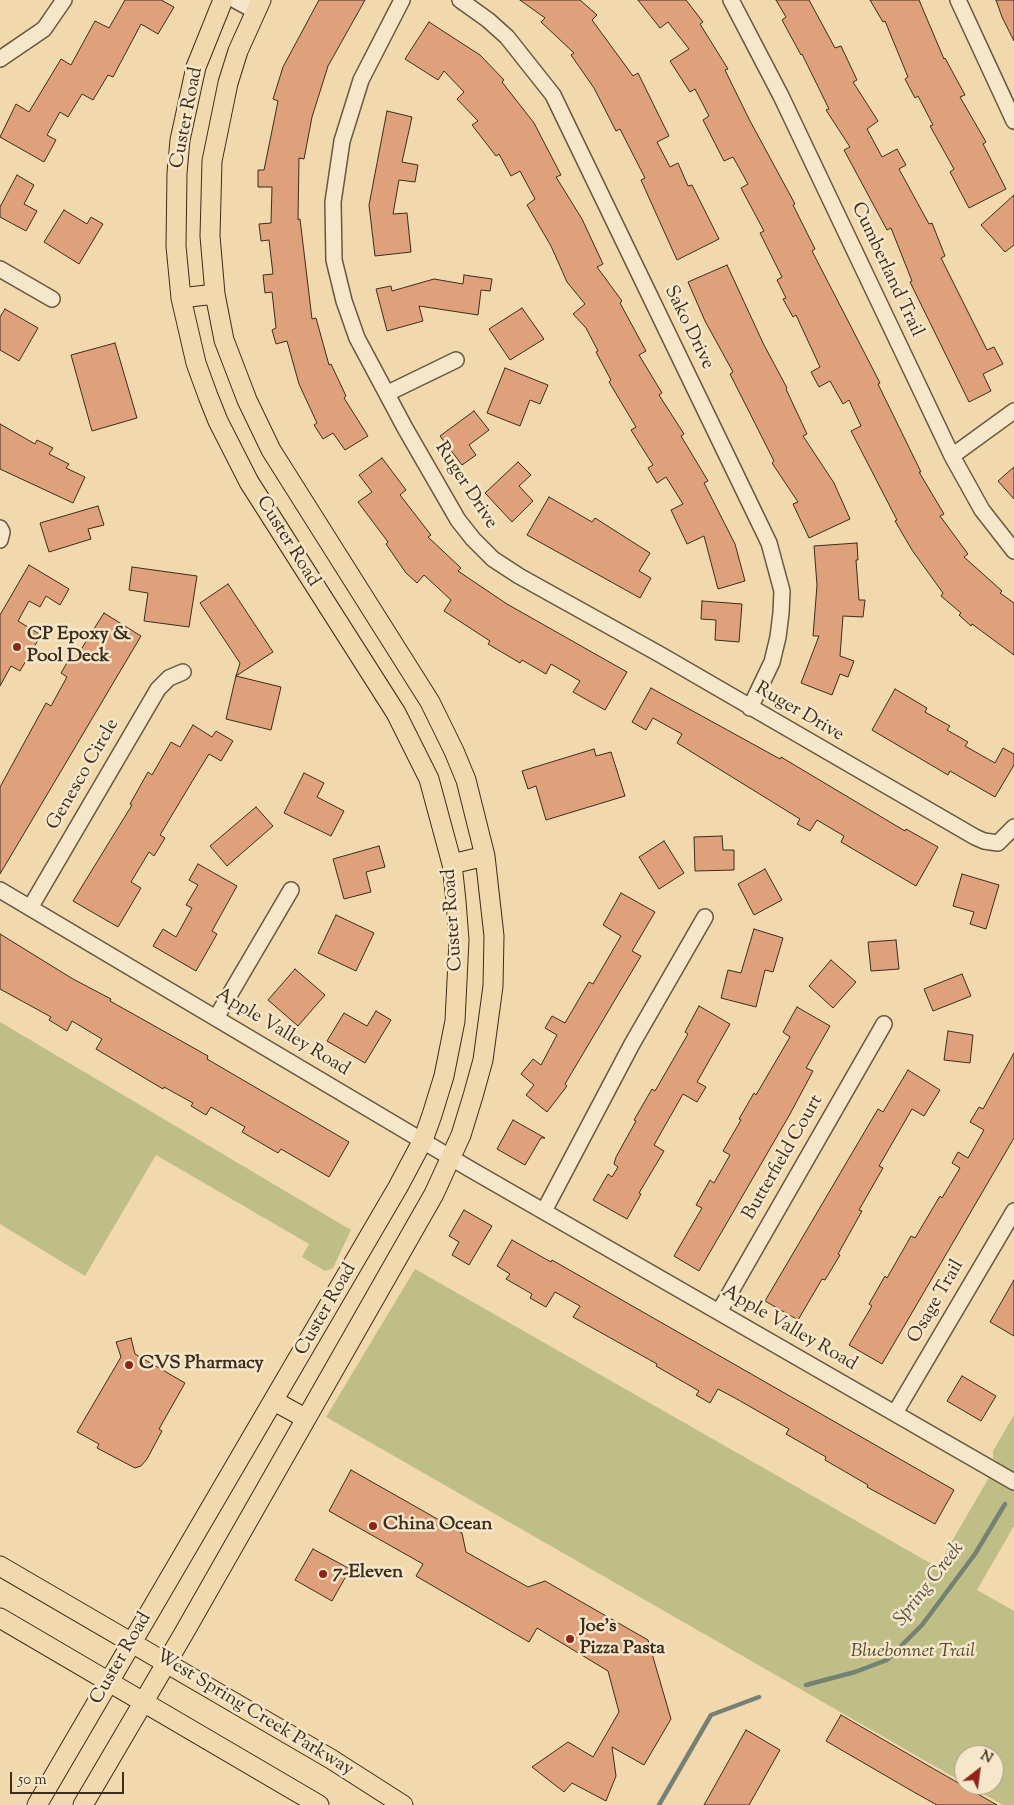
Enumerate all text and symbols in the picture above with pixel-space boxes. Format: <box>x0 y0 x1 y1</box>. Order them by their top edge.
street label: Custer Road <box>167 65 209 171</box>
street label: Cumberland Trail <box>845 199 927 341</box>
street label: Sako Drive <box>658 282 718 374</box>
street label: Ruger Drive <box>428 438 502 534</box>
street label: Custer Road <box>250 492 324 592</box>
place label: CP Epoxy & Pool Deck <box>27 625 131 669</box>
marker: CP Epoxy & Pool Deck <box>11 641 23 653</box>
street label: Ruger Drive <box>750 678 848 748</box>
street label: Genesco Circle <box>43 715 125 835</box>
street label: Custer Road <box>439 868 469 972</box>
street label: Apple Valley Road <box>211 984 353 1082</box>
street label: Butterfield Court <box>739 1091 829 1225</box>
street label: Osage Trail <box>904 1256 970 1348</box>
street label: Custer Road <box>291 1260 363 1360</box>
street label: Apple Valley Road <box>717 1281 861 1377</box>
place label: CVS Pharmacy <box>139 1354 264 1376</box>
marker: CVS Pharmacy <box>123 1359 135 1371</box>
place label: China Ocean <box>383 1515 493 1537</box>
marker: China Ocean <box>367 1520 379 1532</box>
water label: Spring Creek <box>890 1538 970 1632</box>
place label: 7-Eleven <box>333 1563 403 1585</box>
marker: 7-Eleven <box>317 1568 329 1580</box>
street label: Custer Road <box>86 1609 158 1709</box>
place label: Joe's Pizza Pasta <box>580 1617 665 1661</box>
marker: Joe's Pizza Pasta <box>564 1633 576 1645</box>
park label: Bluebonnet Trail <box>851 1642 975 1664</box>
street label: West Spring Creek Parkway <box>151 1646 357 1782</box>
north arrow <box>954 1745 1004 1795</box>
text: N <box>976 1746 996 1769</box>
scale bar <box>12 1762 126 1794</box>
text: 50 m <box>18 1770 47 1791</box>

